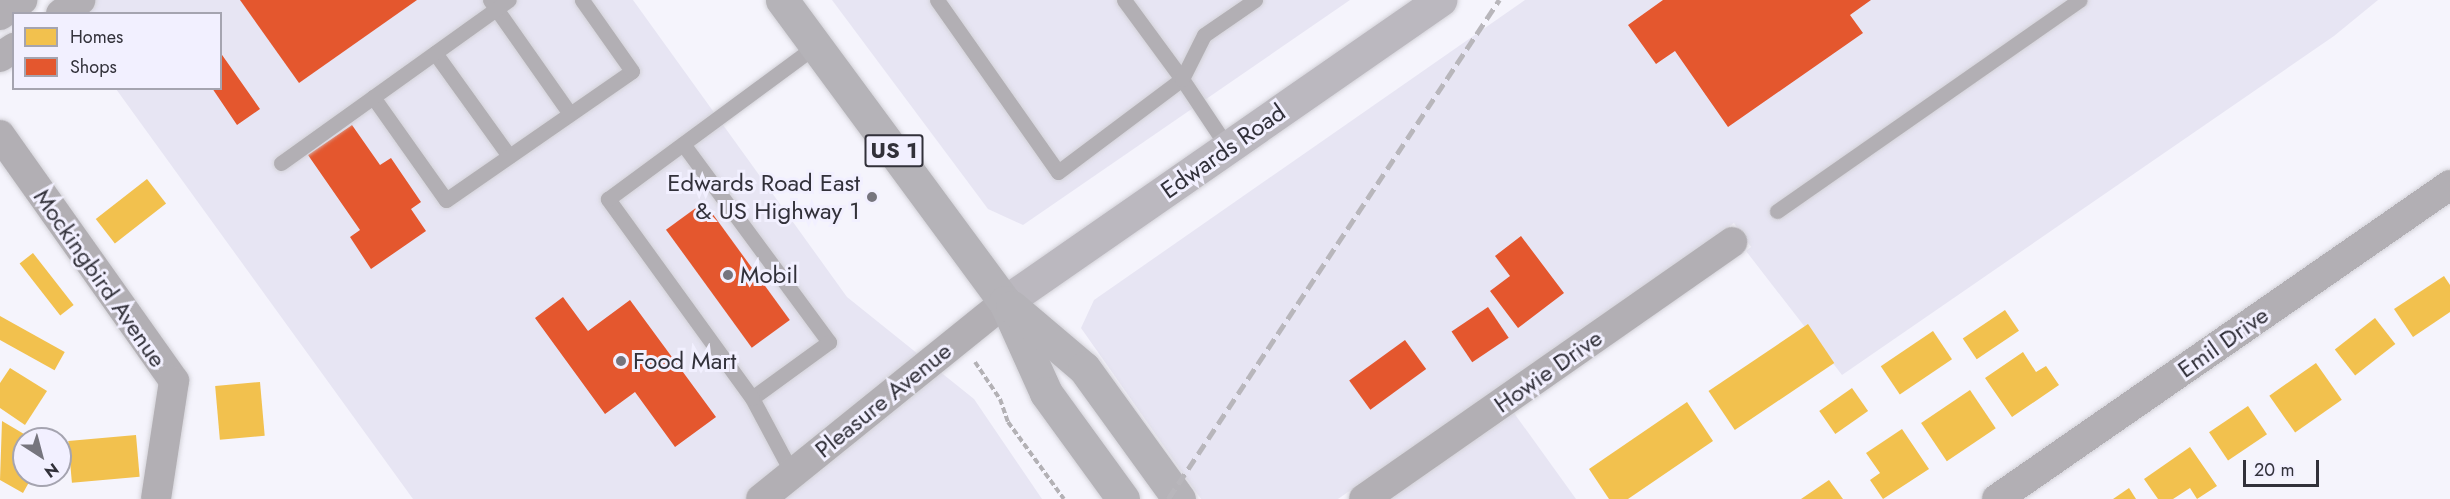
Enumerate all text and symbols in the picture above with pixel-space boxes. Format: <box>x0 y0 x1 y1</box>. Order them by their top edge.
legend <box>12 12 222 90</box>
text: Homes <box>70 24 123 50</box>
text: Shops <box>70 54 117 80</box>
street label: Edwards Road <box>1155 98 1291 204</box>
road number: US 1 <box>864 132 924 170</box>
place label: Edwards Road East & US Highway 1 <box>667 169 860 225</box>
street label: Mockingbird Avenue <box>28 183 172 373</box>
marker: Edwards Road East & US Highway 1 <box>865 190 879 204</box>
place label: Mobil <box>740 261 798 289</box>
marker: Mobil <box>721 268 735 282</box>
street label: Emil Drive <box>2172 300 2274 384</box>
street label: Howie Drive <box>1488 323 1608 419</box>
street label: Pleasure Avenue <box>809 336 957 464</box>
place label: Food Mart <box>633 347 736 375</box>
marker: Food Mart <box>614 354 628 368</box>
north arrow <box>12 427 72 487</box>
scale bar <box>2246 448 2322 486</box>
text: N <box>40 457 64 483</box>
text: 20 m <box>2254 457 2294 483</box>

